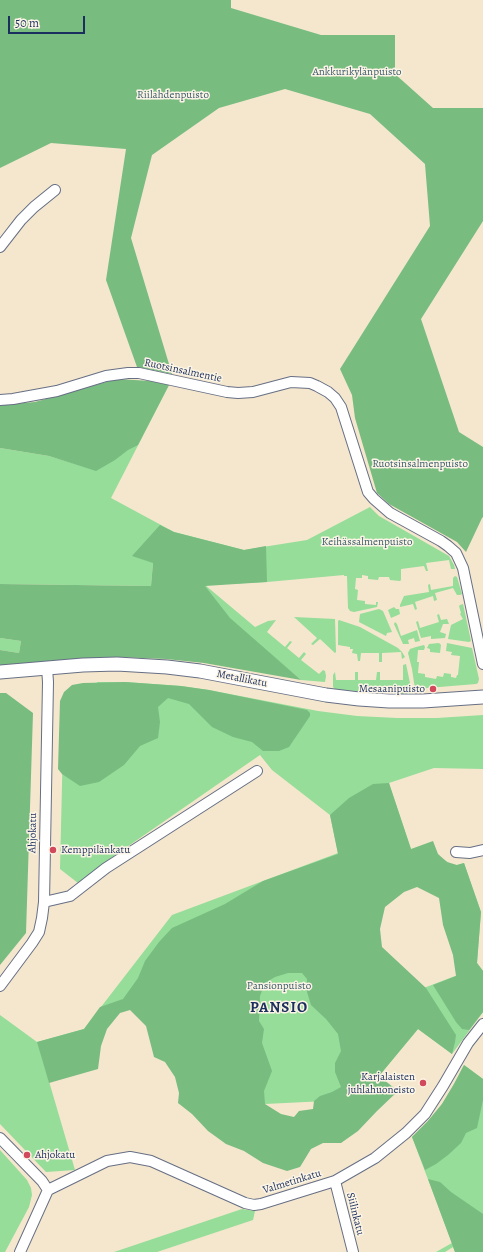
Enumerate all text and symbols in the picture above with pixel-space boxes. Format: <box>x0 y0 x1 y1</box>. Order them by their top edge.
scale bar <box>10 8 87 34</box>
text: 50 m <box>15 15 39 31</box>
park label: Ankkurikylänpuisto <box>312 65 402 79</box>
park label: Riilahdenpuisto <box>137 88 209 102</box>
street label: Ruotsinsalmentie <box>143 356 223 386</box>
park label: Ruotsinsalmenpuisto <box>372 457 468 471</box>
park label: Keihässalmenpuisto <box>322 535 412 549</box>
street label: Metallikatu <box>216 668 268 690</box>
place label: Mesaanipuisto <box>359 682 425 696</box>
marker: Mesaanipuisto <box>428 684 438 694</box>
street label: Ahjokatu <box>26 813 40 853</box>
place label: Kemppilänkatu <box>61 843 130 857</box>
marker: Kemppilänkatu <box>48 845 58 855</box>
park label: Pansionpuisto <box>247 979 311 993</box>
district label: PANSIO <box>250 999 308 1017</box>
place label: Karjalaisten juhlahuoneisto <box>348 1070 415 1096</box>
marker: Karjalaisten juhlahuoneisto <box>418 1078 428 1088</box>
place label: Ahjokatu <box>35 1148 75 1162</box>
marker: Ahjokatu <box>22 1150 32 1160</box>
street label: Valmetinkatu <box>261 1167 323 1197</box>
street label: Siilinkatu <box>343 1191 367 1237</box>

